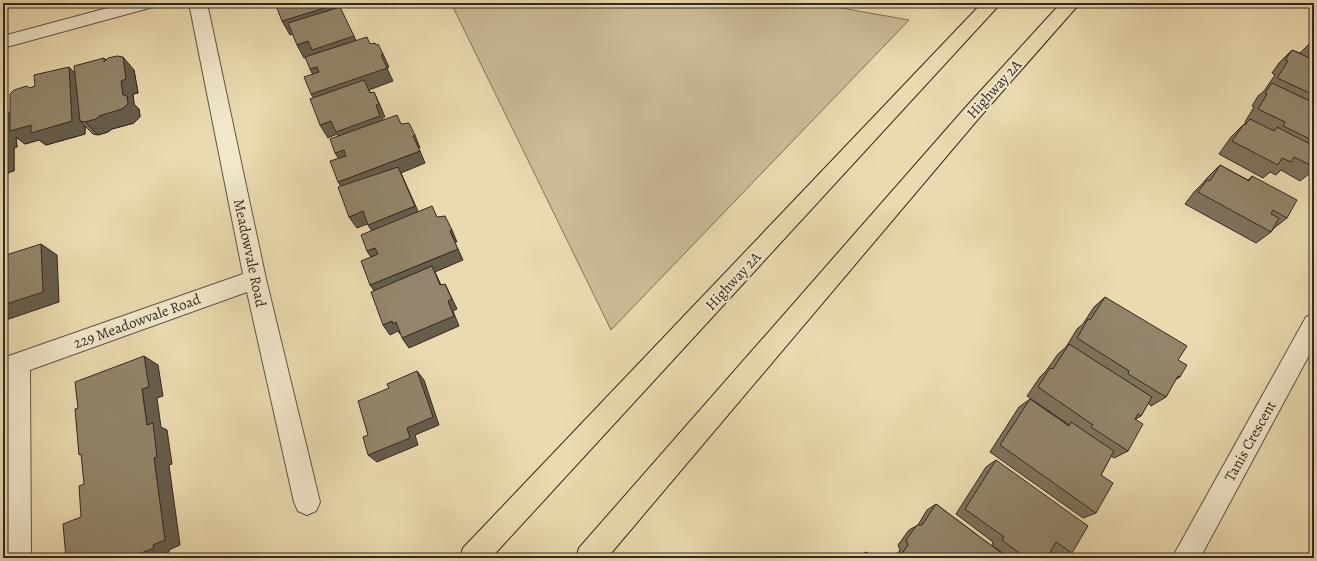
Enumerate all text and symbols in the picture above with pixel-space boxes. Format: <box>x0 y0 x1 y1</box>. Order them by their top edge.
street label: Highway 2A <box>962 55 1026 123</box>
street label: Meadowvale Road <box>229 197 271 310</box>
street label: Highway 2A <box>701 247 765 315</box>
street label: 229 Meadowvale Road <box>71 288 204 353</box>
street label: Tanis Crescent <box>1220 397 1280 485</box>

